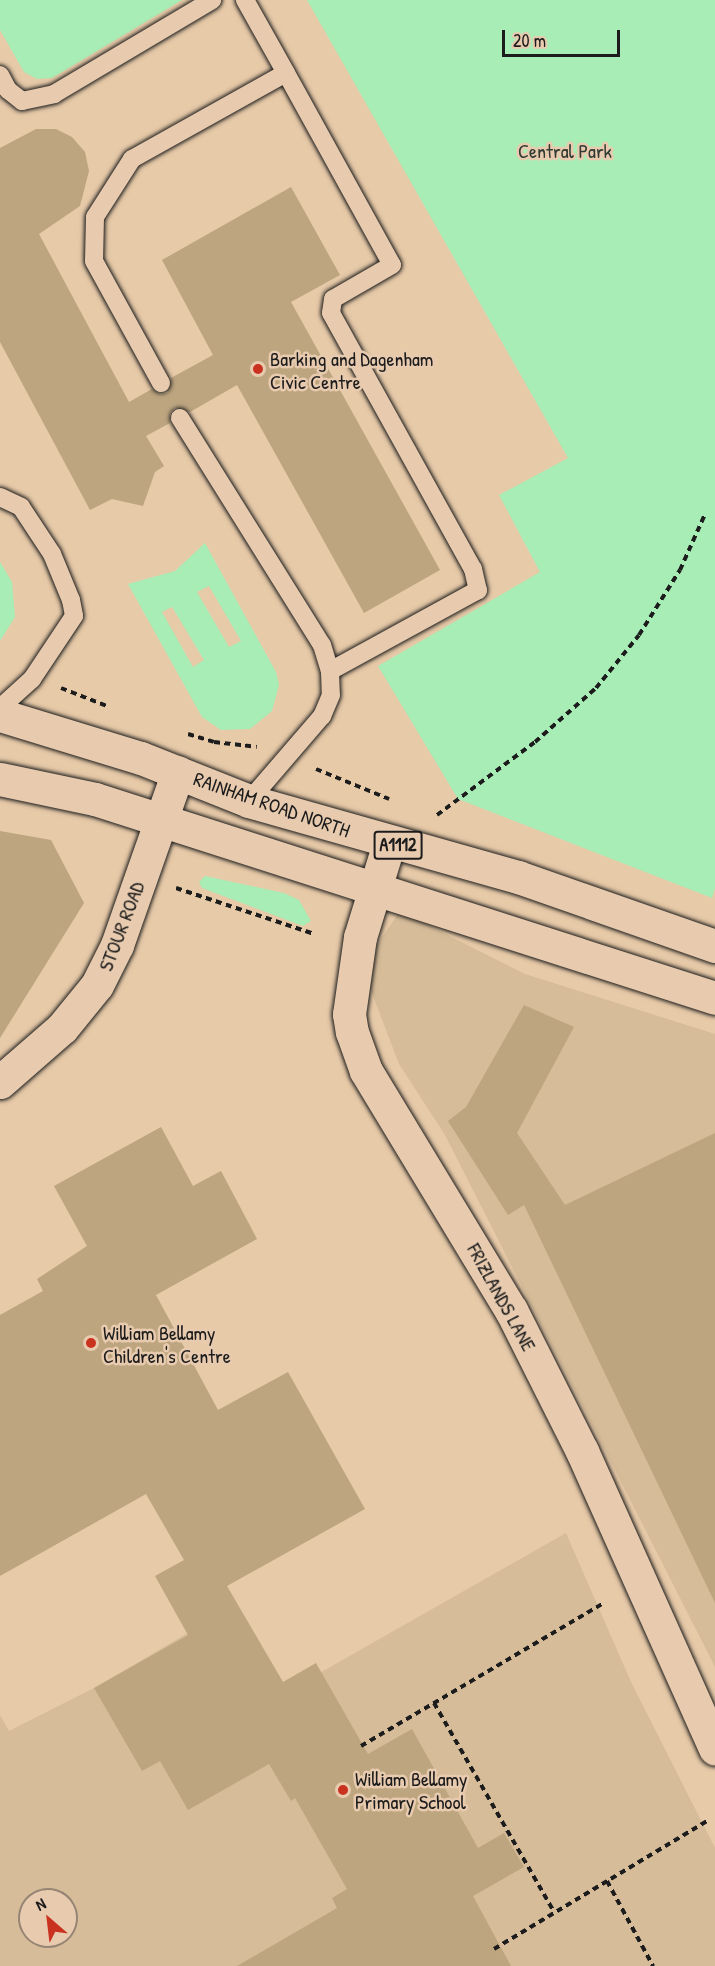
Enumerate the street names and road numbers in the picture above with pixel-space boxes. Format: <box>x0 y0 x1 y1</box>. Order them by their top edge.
street label: RAINHAM ROAD NORTH <box>191 766 353 842</box>
road number: A1112 <box>372 830 424 860</box>
street label: STOUR ROAD <box>93 878 149 974</box>
street label: FRIZLANDS LANE <box>463 1239 541 1355</box>

